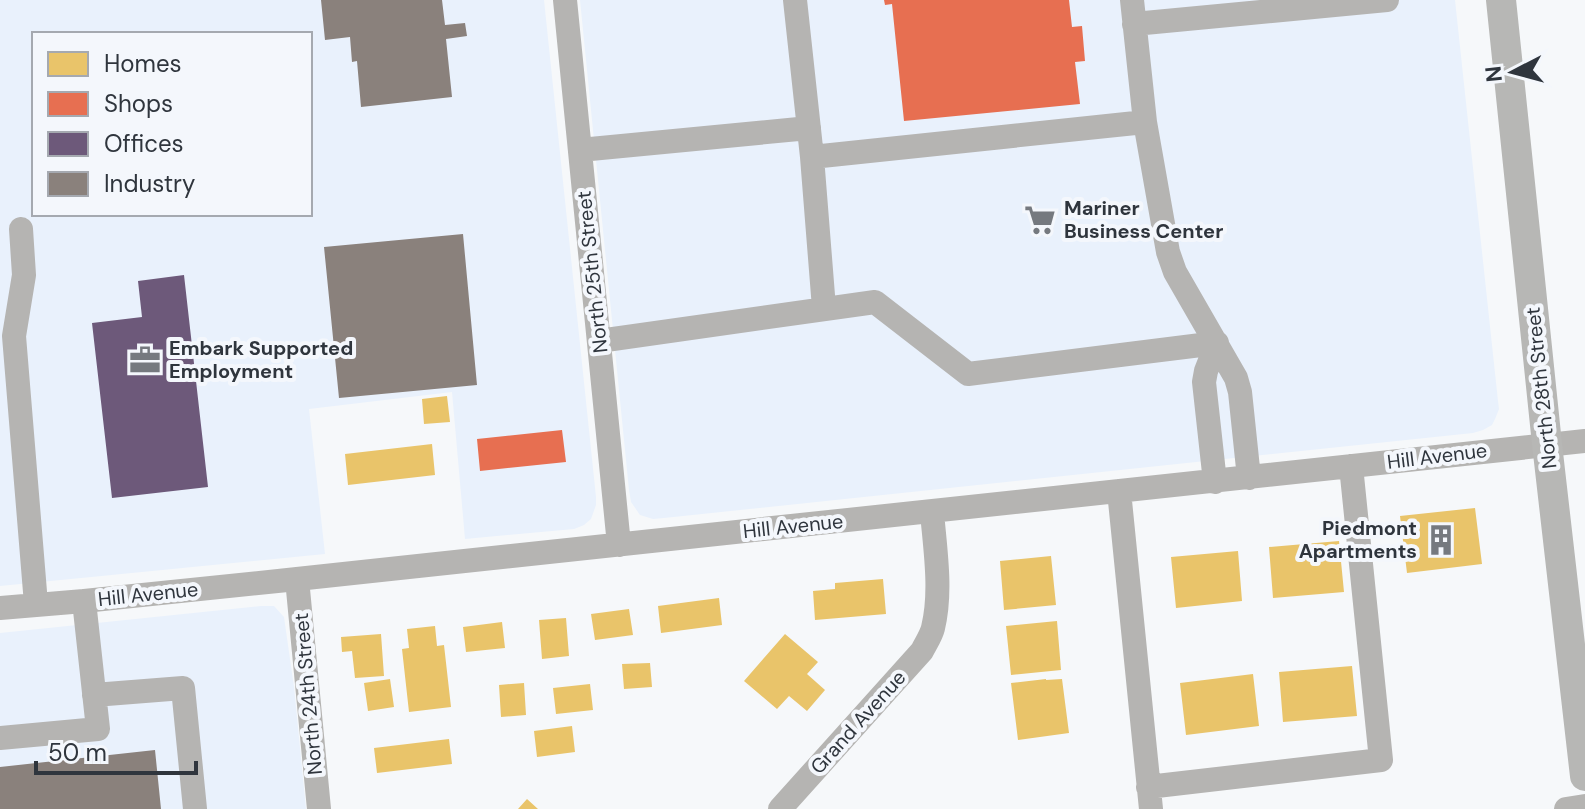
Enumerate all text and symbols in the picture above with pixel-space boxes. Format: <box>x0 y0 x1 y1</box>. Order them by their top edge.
legend <box>32 32 312 216</box>
north arrow <box>1473 32 1553 112</box>
text: Homes <box>104 48 182 79</box>
text: N <box>1478 65 1509 84</box>
text: Shops <box>104 88 173 119</box>
text: Offices <box>104 128 184 159</box>
text: Industry <box>104 168 195 199</box>
street label: North 25th Street <box>571 190 613 354</box>
place label: Mariner Business Center <box>1064 195 1223 244</box>
supermarket icon: Mariner Business Center <box>1023 203 1057 237</box>
street label: North 28th Street <box>1520 306 1562 470</box>
place label: Embark Supported Employment <box>169 335 353 384</box>
office icon: Embark Supported Employment <box>128 343 162 377</box>
street label: Hill Avenue <box>1385 437 1489 475</box>
street label: Hill Avenue <box>742 508 844 544</box>
place label: Piedmont Apartments <box>1299 515 1417 564</box>
building icon: Piedmont Apartments <box>1424 523 1458 557</box>
street label: Hill Avenue <box>97 576 199 612</box>
street label: North 24th Street <box>288 612 328 776</box>
street label: Grand Avenue <box>805 665 911 779</box>
scale bar <box>36 725 196 775</box>
text: 50 m <box>48 737 107 768</box>

